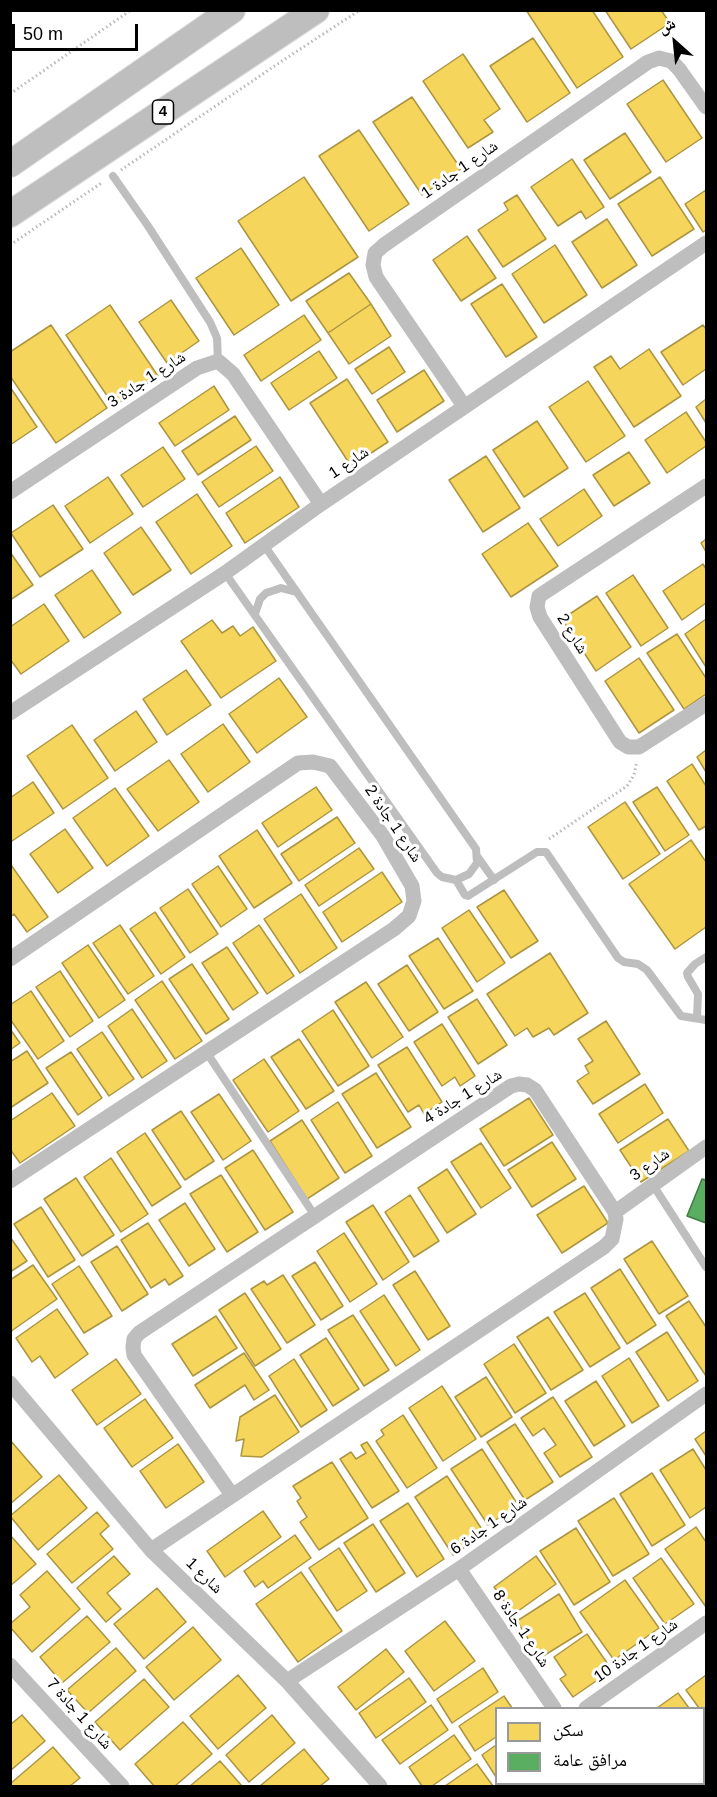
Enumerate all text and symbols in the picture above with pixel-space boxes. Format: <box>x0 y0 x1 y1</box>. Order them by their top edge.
scale bar <box>15 12 141 50</box>
north arrow <box>645 12 705 72</box>
text: ش <box>655 14 678 37</box>
text: 50 m <box>23 24 63 44</box>
road number: 4 <box>152 100 174 124</box>
street label: شارع 1 جادة 1 <box>418 137 502 203</box>
street label: شارع 1 جادة 3 <box>104 348 190 412</box>
street label: شارع 1 <box>325 443 373 483</box>
street label: شارع 2 <box>552 610 592 658</box>
street label: شارع 1 جادة 2 <box>360 782 426 866</box>
street label: شارع 1 جادة 4 <box>420 1065 506 1129</box>
street label: شارع 3 <box>627 1145 673 1185</box>
street label: شارع 1 جادة 6 <box>447 1493 531 1559</box>
street label: شارع 1 <box>182 1554 226 1598</box>
street label: شارع 1 جادة 8 <box>488 1587 554 1671</box>
street label: شارع 1 جادة 10 <box>590 1615 682 1687</box>
street label: شارع 1 جادة 7 <box>42 1675 116 1753</box>
legend <box>495 1707 705 1785</box>
text: سكن <box>553 1720 584 1740</box>
text: مرافق عامة <box>553 1750 627 1770</box>

